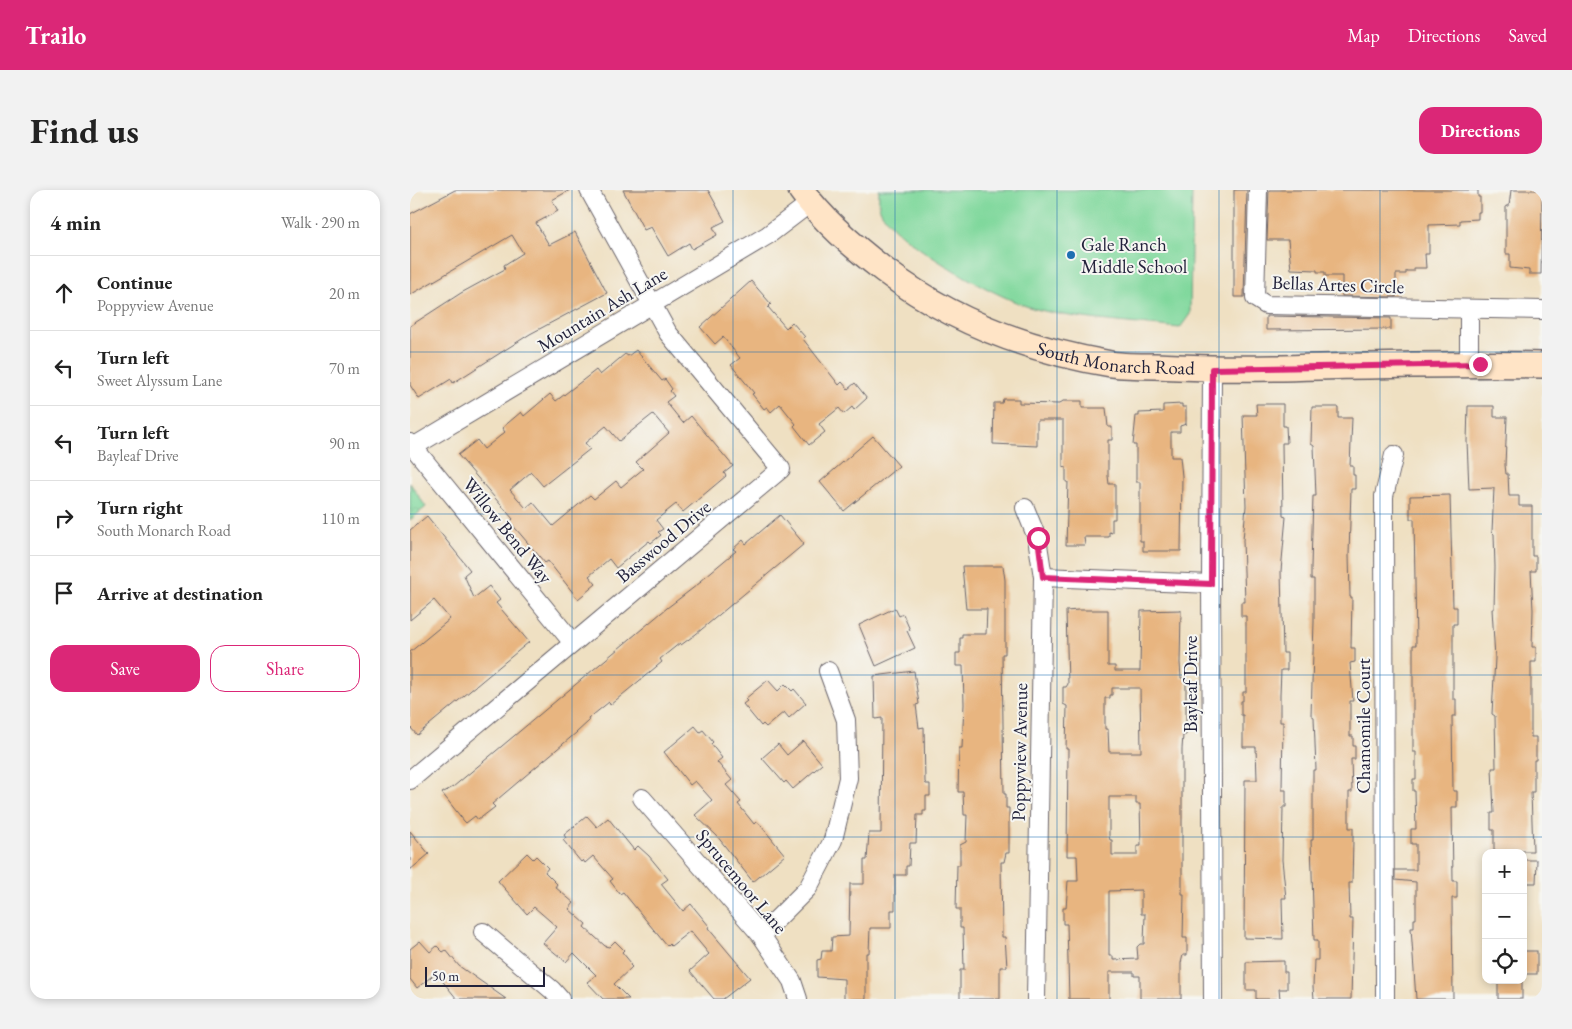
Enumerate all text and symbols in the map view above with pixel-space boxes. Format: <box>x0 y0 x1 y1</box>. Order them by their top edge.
text: Trailo <box>25 20 86 51</box>
text: Map <box>1348 24 1380 47</box>
text: Directions <box>1408 24 1480 47</box>
text: Saved <box>1508 24 1547 47</box>
button: Directions <box>1419 107 1542 154</box>
text: Find us <box>30 108 139 153</box>
text: 4 min <box>50 209 101 236</box>
text: Walk · 290 m <box>281 212 360 233</box>
place label: Gale Ranch Middle School <box>1081 232 1188 279</box>
marker: Gale Ranch Middle School <box>1065 249 1077 261</box>
street label: Mountain Ash Lane <box>533 261 672 358</box>
text: Continue <box>97 270 172 295</box>
street label: Bellas Artes Circle <box>1271 270 1404 299</box>
icon: ahead <box>50 279 78 307</box>
text: 20 m <box>329 283 360 304</box>
text: Poppyview Avenue <box>97 295 213 316</box>
street label: South Monarch Road <box>1034 336 1196 381</box>
text: Turn left <box>97 345 169 370</box>
route end <box>1469 353 1492 376</box>
icon: left <box>50 354 78 382</box>
text: 70 m <box>329 358 360 379</box>
text: Sweet Alyssum Lane <box>97 370 222 391</box>
text: Turn left <box>97 420 169 445</box>
icon: left <box>50 429 78 457</box>
text: 90 m <box>329 433 360 454</box>
text: Bayleaf Drive <box>97 445 179 466</box>
street label: Willow Bend Way <box>457 472 559 589</box>
street label: Basswood Drive <box>611 494 716 588</box>
text: Turn right <box>97 495 183 520</box>
icon: right <box>50 504 78 532</box>
text: 110 m <box>321 508 360 529</box>
text: South Monarch Road <box>97 520 231 541</box>
route start <box>1027 527 1050 550</box>
icon: arrive <box>50 579 78 607</box>
text: Arrive at destination <box>97 581 263 606</box>
street label: Bayleaf Drive <box>1178 636 1203 732</box>
button: Save <box>50 645 200 692</box>
button: Share <box>210 645 360 692</box>
street label: Chamomile Court <box>1351 658 1376 794</box>
street label: Poppyview Avenue <box>1006 683 1033 821</box>
street label: Sprucemoor Lane <box>690 824 793 939</box>
map controls <box>1482 849 1527 984</box>
button: + <box>1482 849 1527 894</box>
button: − <box>1482 894 1527 939</box>
button: locate <box>1482 939 1527 984</box>
scale bar <box>425 964 545 987</box>
text: 50 m <box>432 967 459 985</box>

